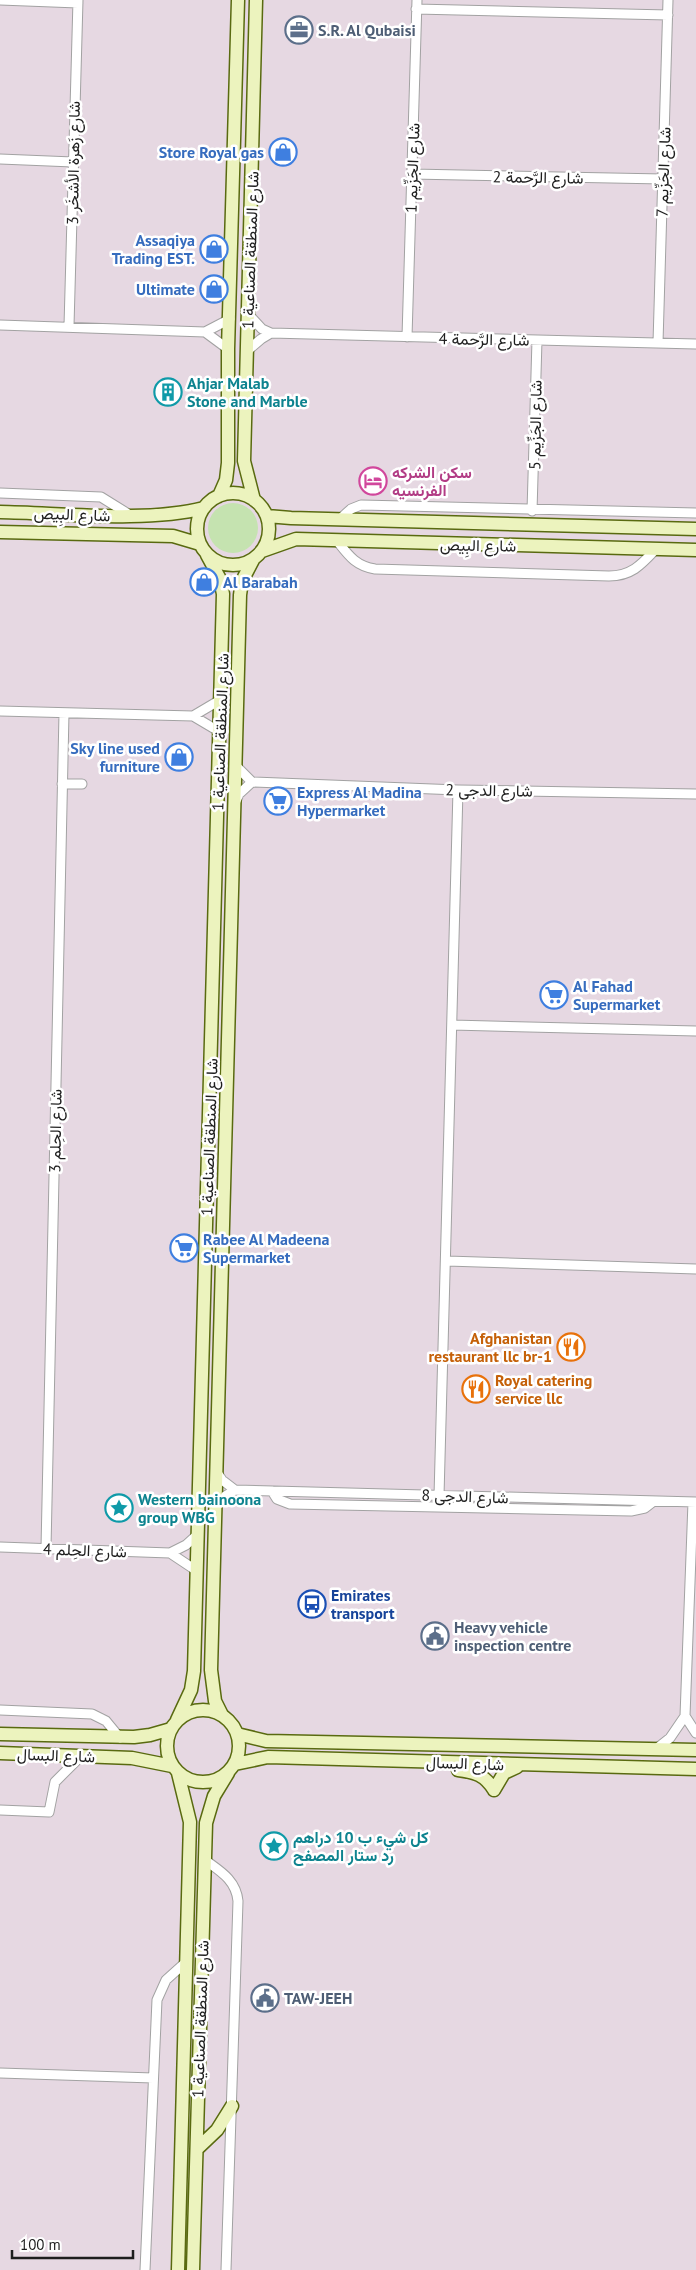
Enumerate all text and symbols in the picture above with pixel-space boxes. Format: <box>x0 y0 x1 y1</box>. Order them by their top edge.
office icon: S.R. Al Qubaisi <box>284 15 314 45</box>
place label: S.R. Al Qubaisi <box>318 20 416 40</box>
street label: شارع زَهرة الأشخَر 3 <box>62 101 86 225</box>
street label: شارع الجَزِّيم 1 <box>400 123 426 213</box>
street label: شارع الجَزِّيم 7 <box>651 127 677 217</box>
shop icon: Store Royal gas <box>268 137 298 167</box>
place label: Store Royal gas <box>159 142 264 162</box>
street label: شارع الرَّحمة 2 <box>492 166 584 190</box>
street label: شارع المنطقة الصناعية 1 <box>237 171 265 329</box>
place label: Assaqiya Trading EST. <box>112 230 195 268</box>
shop icon: Assaqiya Trading EST. <box>199 234 229 264</box>
shop icon: Ultimate <box>199 274 229 304</box>
place label: Ultimate <box>136 279 195 299</box>
street label: شارع الرَّحمة 4 <box>438 328 530 352</box>
place label: Ahjar Malab Stone and Marble <box>187 373 308 411</box>
building icon: Ahjar Malab Stone and Marble <box>153 377 183 407</box>
street label: شارع الجَزِّيم 5 <box>524 380 548 470</box>
place label: سكن الشركه الفرنسيه <box>392 462 472 501</box>
hotel icon: سكن الشركه الفرنسيه <box>358 466 388 496</box>
street label: شارع البِيص <box>33 503 111 528</box>
street label: شارع البِيص <box>440 534 516 558</box>
shop icon: Al Barabah <box>189 567 219 597</box>
place label: Al Barabah <box>223 572 298 592</box>
street label: شارع المنطقة الصناعية 1 <box>207 653 235 811</box>
place label: Sky line used furniture <box>70 738 160 776</box>
shop icon: Sky line used furniture <box>164 742 194 772</box>
street label: شارع الدجى 2 <box>445 779 533 803</box>
place label: Express Al Madina Hypermarket <box>297 782 422 820</box>
supermarket icon: Express Al Madina Hypermarket <box>263 786 293 816</box>
place label: Al Fahad Supermarket <box>573 976 661 1014</box>
supermarket icon: Al Fahad Supermarket <box>539 980 569 1010</box>
street label: شارع المنطقة الصناعية 1 <box>196 1058 224 1216</box>
street label: شارع الحِلم 3 <box>44 1089 68 1173</box>
place label: Rabee Al Madeena Supermarket <box>203 1229 329 1267</box>
supermarket icon: Rabee Al Madeena Supermarket <box>169 1233 199 1263</box>
place label: Afghanistan restaurant llc br-1 <box>428 1328 552 1366</box>
restaurant icon: Afghanistan restaurant llc br-1 <box>556 1332 586 1362</box>
place label: Royal catering service llc <box>495 1370 592 1408</box>
restaurant icon: Royal catering service llc <box>461 1374 491 1404</box>
street label: شارع الدجى 8 <box>421 1484 509 1510</box>
place label: Western bainoona group WBG <box>138 1489 261 1527</box>
place icon: Western bainoona group WBG <box>104 1493 134 1523</box>
street label: شارع الحِلم 4 <box>43 1539 127 1563</box>
place label: Emirates transport <box>331 1585 395 1623</box>
bus stop icon: Emirates transport <box>297 1589 327 1619</box>
place label: Heavy vehicle inspection centre <box>454 1617 571 1655</box>
public building icon: Heavy vehicle inspection centre <box>420 1621 450 1651</box>
street label: شارع البسال <box>16 1744 95 1768</box>
street label: شارع البسال <box>425 1752 504 1776</box>
place label: كل شيء ب 10 دراهم رد ستار المصفح <box>293 1827 428 1867</box>
place icon: كل شيء ب 10 دراهم رد ستار المصفح <box>259 1831 289 1861</box>
street label: شارع المنطقة الصناعية 1 <box>187 1940 215 2098</box>
public building icon: TAW-JEEH <box>250 1983 280 2013</box>
place label: TAW-JEEH <box>284 1988 352 2008</box>
scale bar <box>12 2228 134 2260</box>
text: 100 m <box>20 2235 61 2254</box>

